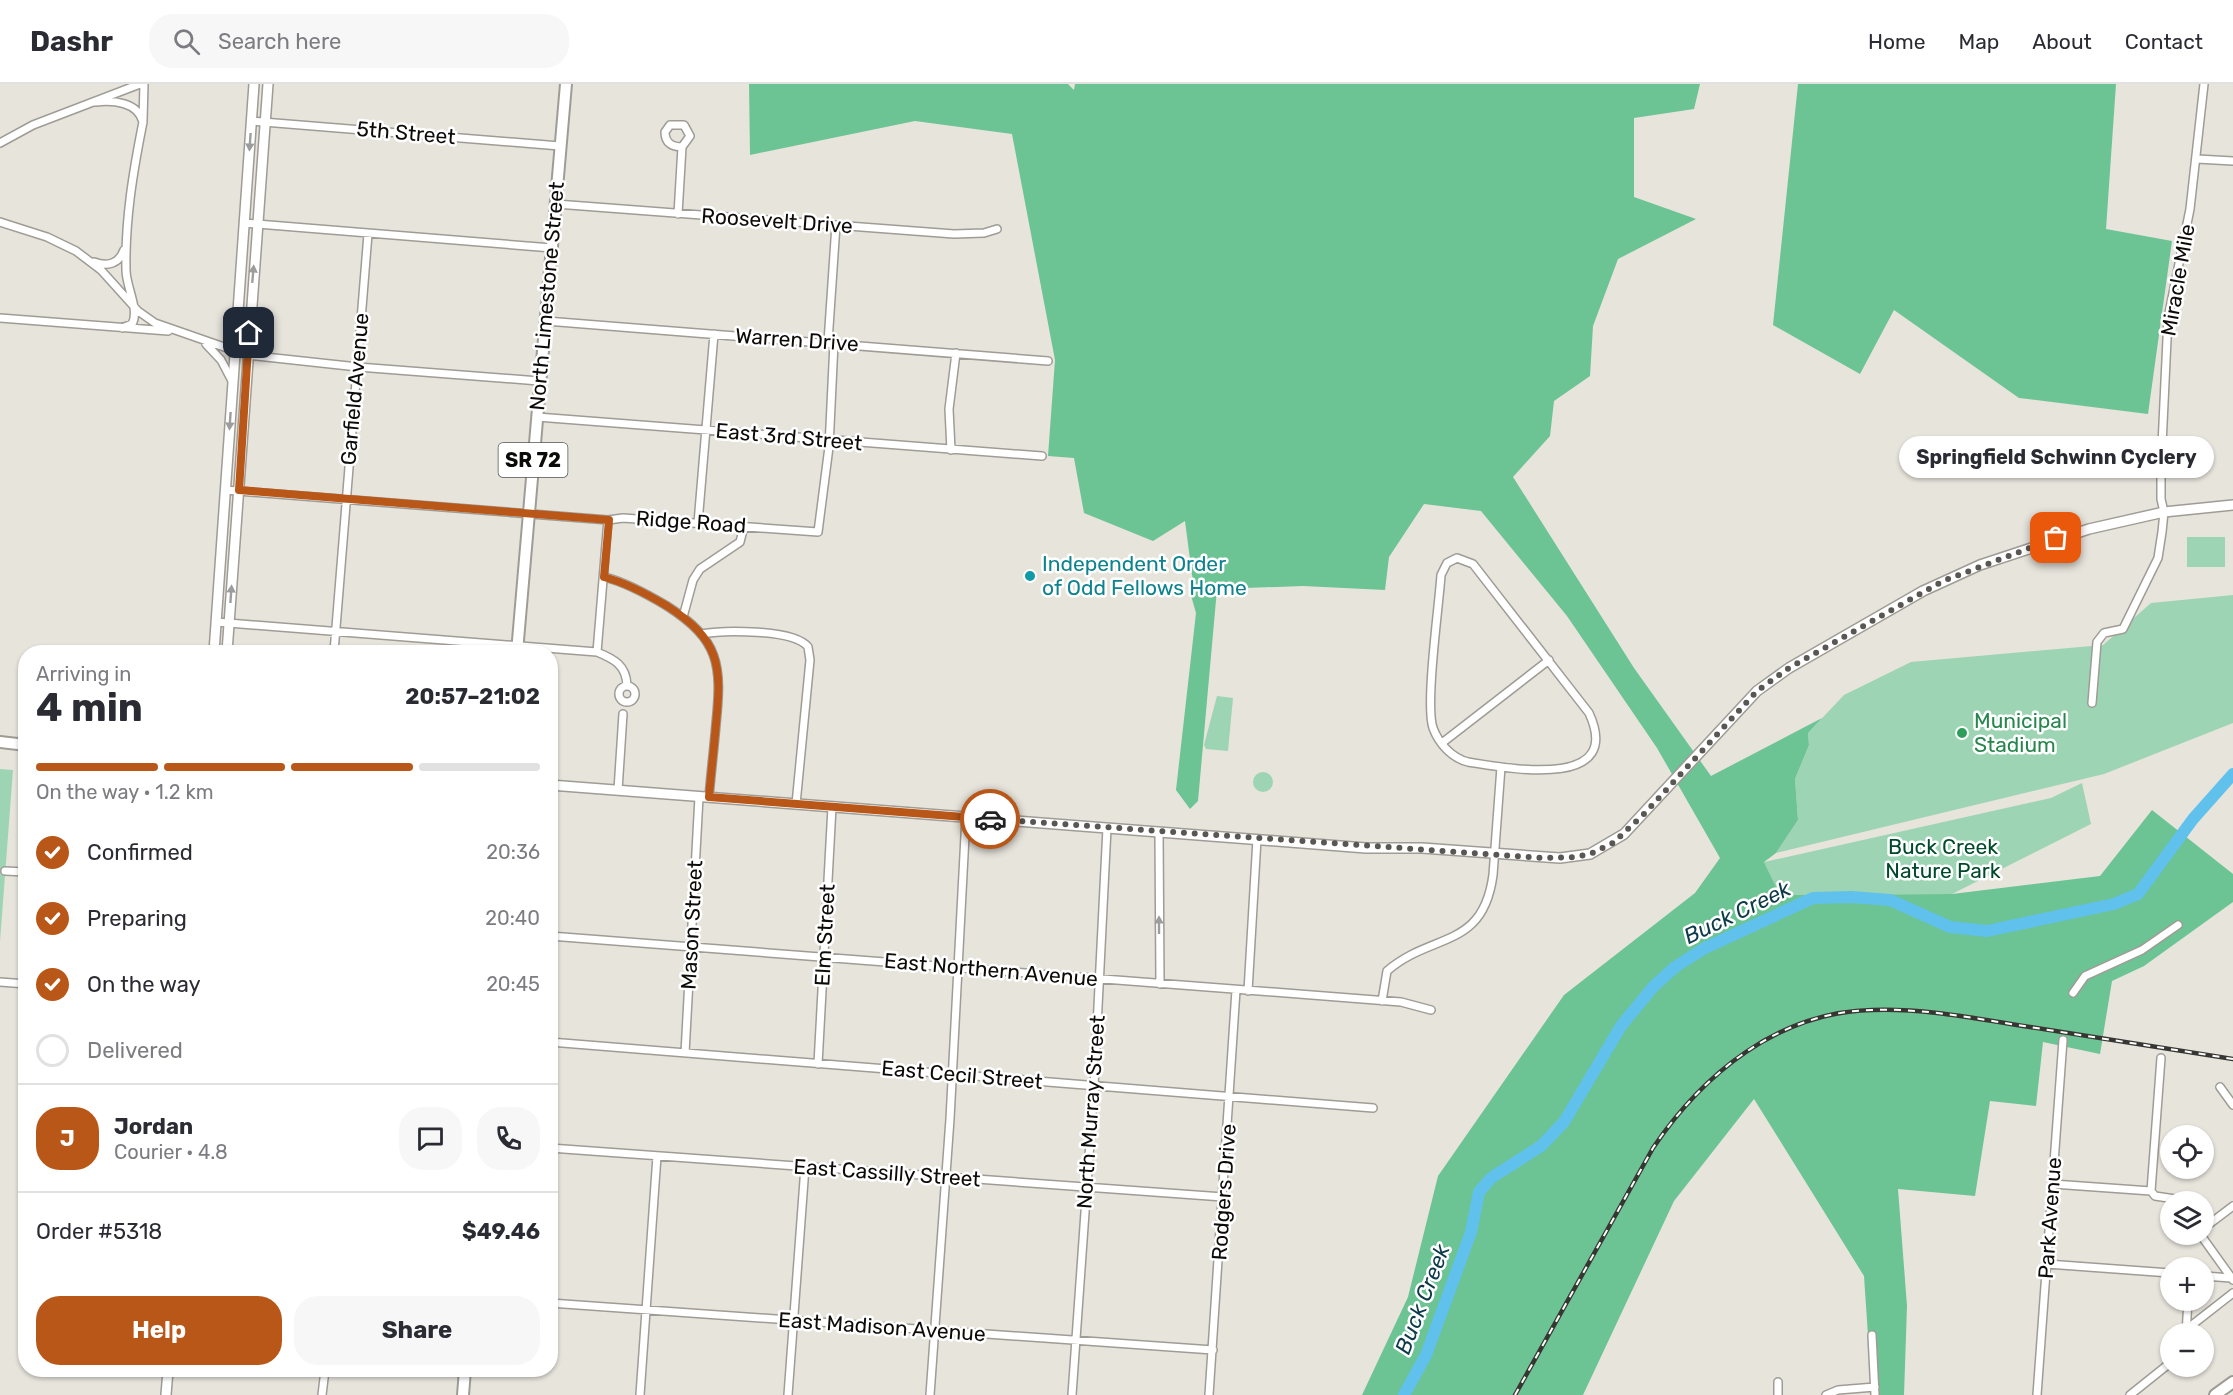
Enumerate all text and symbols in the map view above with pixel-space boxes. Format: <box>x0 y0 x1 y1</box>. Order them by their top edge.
search box <box>149 14 569 68</box>
text: Dashr <box>30 25 113 58</box>
icon: search <box>170 25 203 58</box>
text: Search here <box>218 28 341 55</box>
text: Home <box>1868 29 1925 54</box>
text: Map <box>1958 29 1999 54</box>
text: About <box>2032 29 2092 54</box>
text: Contact <box>2125 29 2203 54</box>
street label: 5th Street <box>355 116 457 149</box>
one-way arrow <box>245 133 254 152</box>
street label: North Limestone Street <box>524 181 569 411</box>
street label: Roosevelt Drive <box>700 203 854 238</box>
street label: Miracle Mile <box>2155 222 2200 338</box>
one-way arrow <box>248 264 258 283</box>
pin <box>223 307 274 358</box>
street label: Garfield Avenue <box>335 312 374 466</box>
icon: home <box>232 316 265 349</box>
street label: Warren Drive <box>734 323 860 356</box>
one-way arrow <box>225 411 235 430</box>
street label: East 3rd Street <box>715 418 863 455</box>
callout: Springfield Schwinn Cyclery <box>1898 436 2214 478</box>
road number: SR 72 <box>498 443 568 477</box>
text: Springfield Schwinn Cyclery <box>1916 445 2197 469</box>
street label: Ridge Road <box>635 505 747 538</box>
pin <box>2030 512 2081 563</box>
icon: bag <box>2039 521 2072 554</box>
place label: Independent Order of Odd Fellows Home <box>1042 551 1247 600</box>
marker: Independent Order of Odd Fellows Home <box>1023 569 1037 583</box>
one-way arrow <box>226 585 236 604</box>
text: Arriving in <box>36 662 131 686</box>
text: 20:57–21:02 <box>405 683 540 710</box>
text: 4 min <box>36 685 143 731</box>
place label: Municipal Stadium <box>1974 708 2067 757</box>
marker: Municipal Stadium <box>1955 726 1969 740</box>
text: On the way · 1.2 km <box>36 780 214 804</box>
courier <box>960 789 1020 849</box>
icon: car <box>974 803 1007 836</box>
park label: Buck Creek Nature Park <box>1885 834 2001 883</box>
icon: check <box>36 836 69 869</box>
text: Confirmed <box>87 839 193 866</box>
text: 20:36 <box>486 840 540 864</box>
street label: Mason Street <box>676 860 707 990</box>
water label: Buck Creek <box>1679 875 1796 950</box>
street label: Elm Street <box>809 883 840 987</box>
icon: check <box>36 902 69 935</box>
text: Preparing <box>87 905 187 932</box>
text: 20:40 <box>485 906 540 930</box>
one-way arrow <box>1154 916 1164 935</box>
street label: East Northern Avenue <box>883 948 1099 991</box>
icon: check <box>36 968 69 1001</box>
text: On the way <box>87 971 201 998</box>
text: 20:45 <box>486 972 540 996</box>
street label: North Murray Street <box>1071 1014 1110 1210</box>
text: Delivered <box>87 1037 183 1064</box>
street label: East Cecil Street <box>880 1055 1044 1094</box>
button: chat <box>399 1107 462 1170</box>
button: phone <box>477 1107 540 1170</box>
text: Jordan <box>114 1113 193 1140</box>
street label: Rodgers Drive <box>1206 1123 1241 1261</box>
text: J <box>60 1125 75 1152</box>
map controls <box>2160 1125 2214 1377</box>
button: locate <box>2160 1125 2214 1179</box>
text: Courier · 4.8 <box>114 1140 228 1164</box>
street label: East Cassilly Street <box>793 1153 981 1192</box>
street label: Park Avenue <box>2033 1156 2066 1280</box>
button: layers <box>2160 1191 2214 1245</box>
text: Order #5318 <box>36 1218 162 1245</box>
text: $49.46 <box>462 1218 540 1245</box>
water label: Buck Creek <box>1389 1240 1456 1358</box>
button: + <box>2160 1257 2214 1311</box>
button: Help <box>36 1296 282 1365</box>
button: Share <box>294 1296 540 1365</box>
street label: East Madison Avenue <box>777 1307 987 1346</box>
button: − <box>2160 1323 2214 1377</box>

